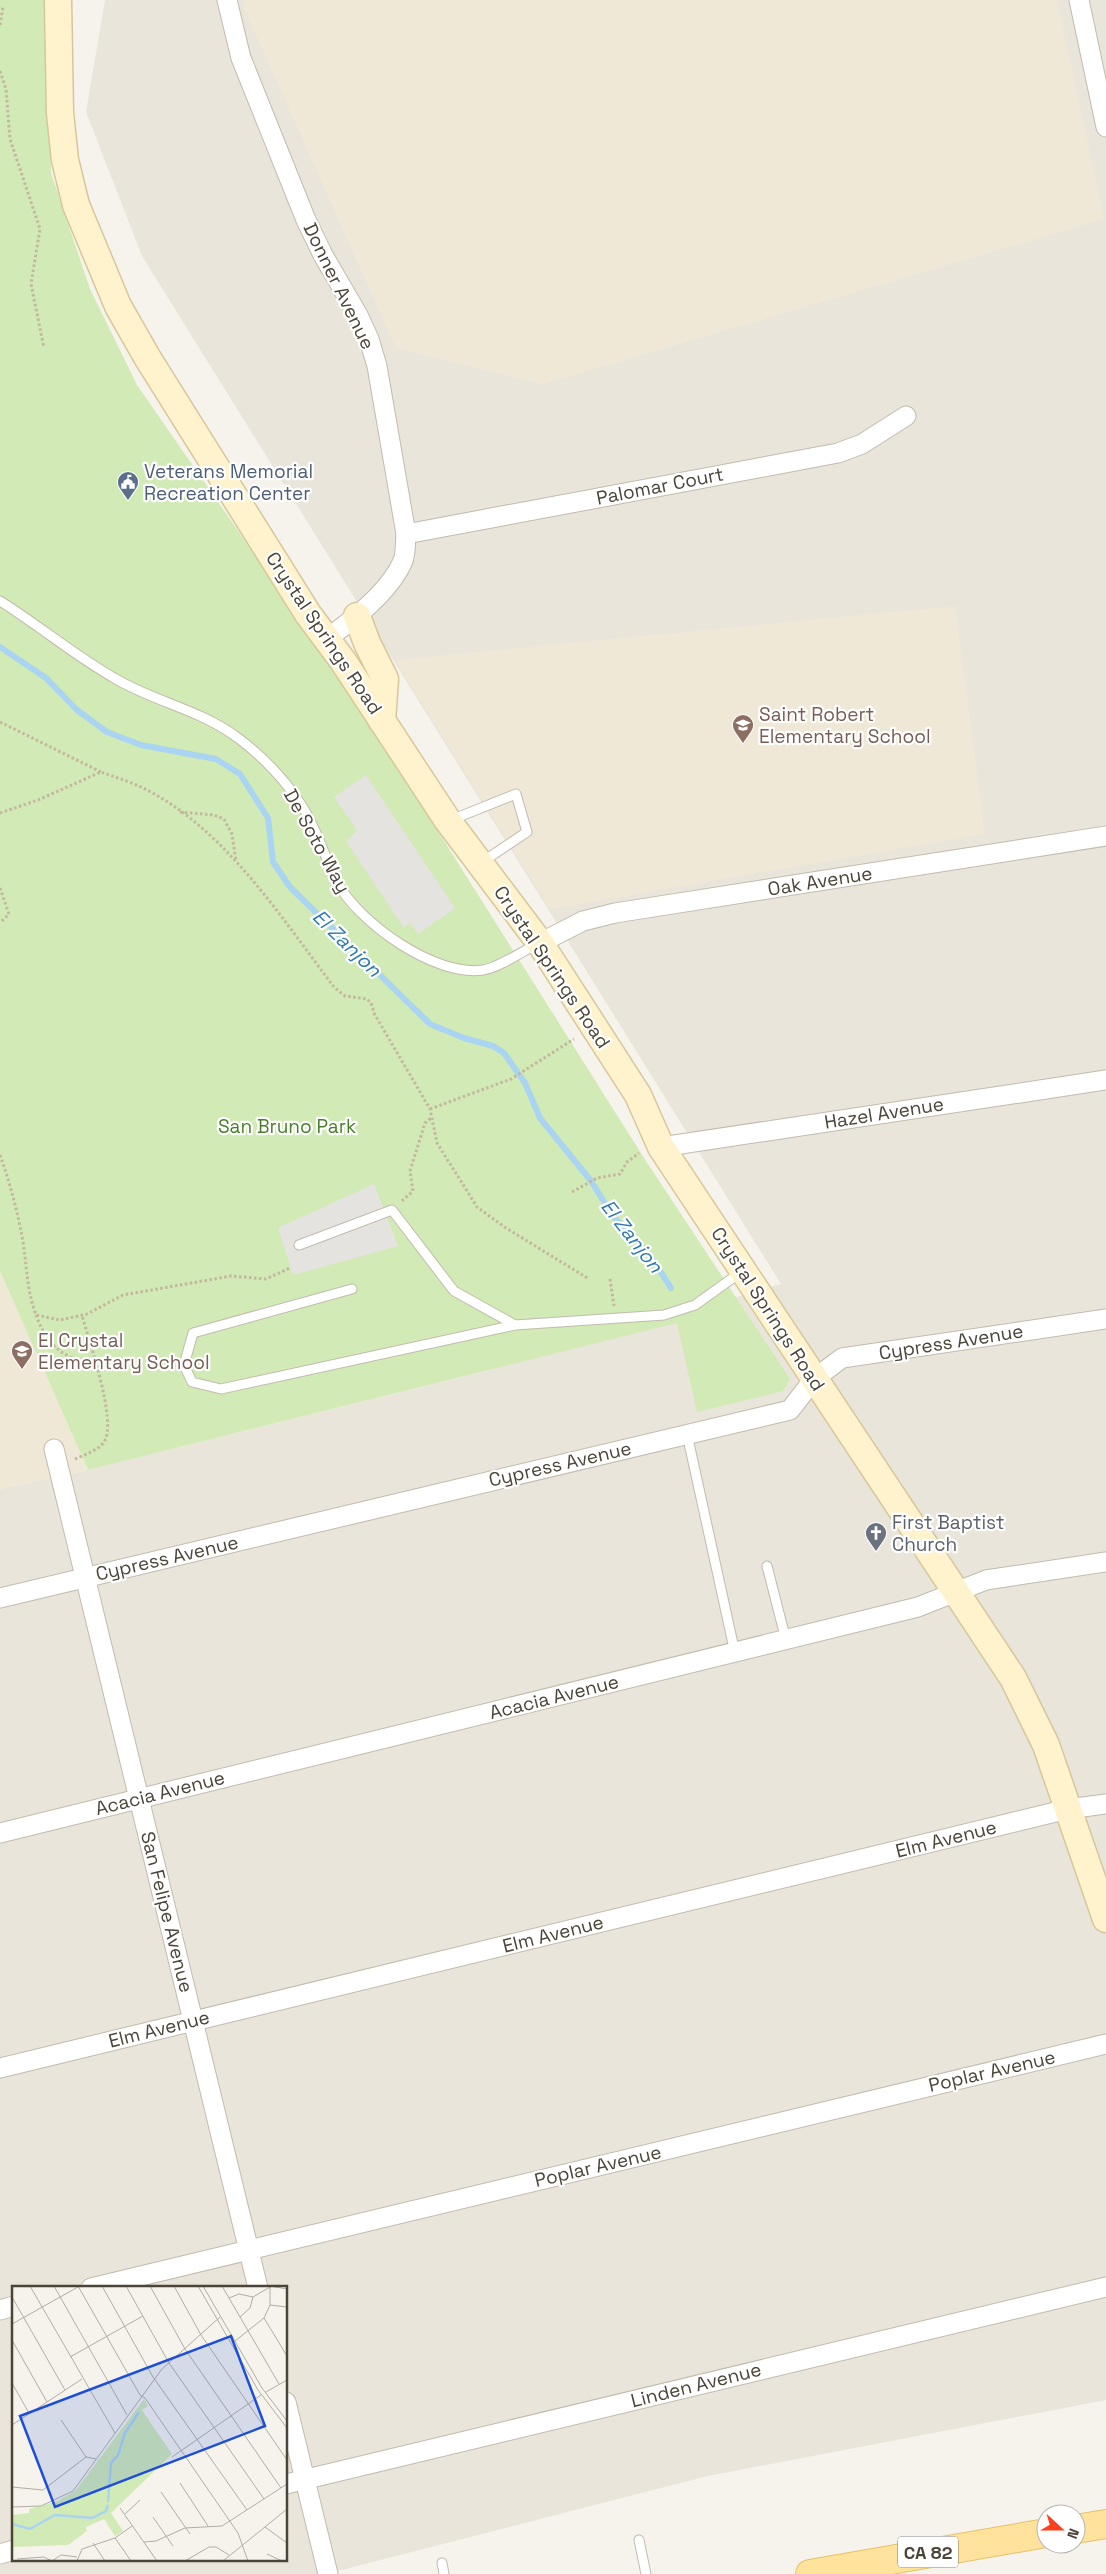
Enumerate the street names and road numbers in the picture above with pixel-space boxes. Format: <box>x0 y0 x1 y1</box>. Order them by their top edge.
street label: Donner Avenue <box>298 219 380 353</box>
street label: Palomar Court <box>594 461 726 511</box>
street label: Crystal Springs Road <box>260 547 388 719</box>
street label: De Soto Way <box>278 784 356 898</box>
street label: Oak Avenue <box>766 860 874 902</box>
street label: Crystal Springs Road <box>488 881 616 1053</box>
street label: Hazel Avenue <box>823 1091 945 1135</box>
street label: Crystal Springs Road <box>706 1222 830 1396</box>
street label: Cypress Avenue <box>877 1318 1025 1366</box>
street label: Cypress Avenue <box>486 1435 634 1493</box>
street label: Cypress Avenue <box>93 1529 241 1587</box>
street label: Acacia Avenue <box>487 1669 621 1725</box>
street label: Acacia Avenue <box>93 1765 227 1821</box>
street label: Elm Avenue <box>893 1814 999 1864</box>
street label: San Felipe Avenue <box>135 1829 199 1995</box>
street label: Elm Avenue <box>500 1909 606 1959</box>
street label: Elm Avenue <box>106 2004 212 2054</box>
street label: Poplar Avenue <box>926 2044 1058 2098</box>
street label: Poplar Avenue <box>532 2139 664 2193</box>
street label: Linden Avenue <box>628 2357 764 2413</box>
road number: CA 82 <box>898 2536 958 2568</box>

